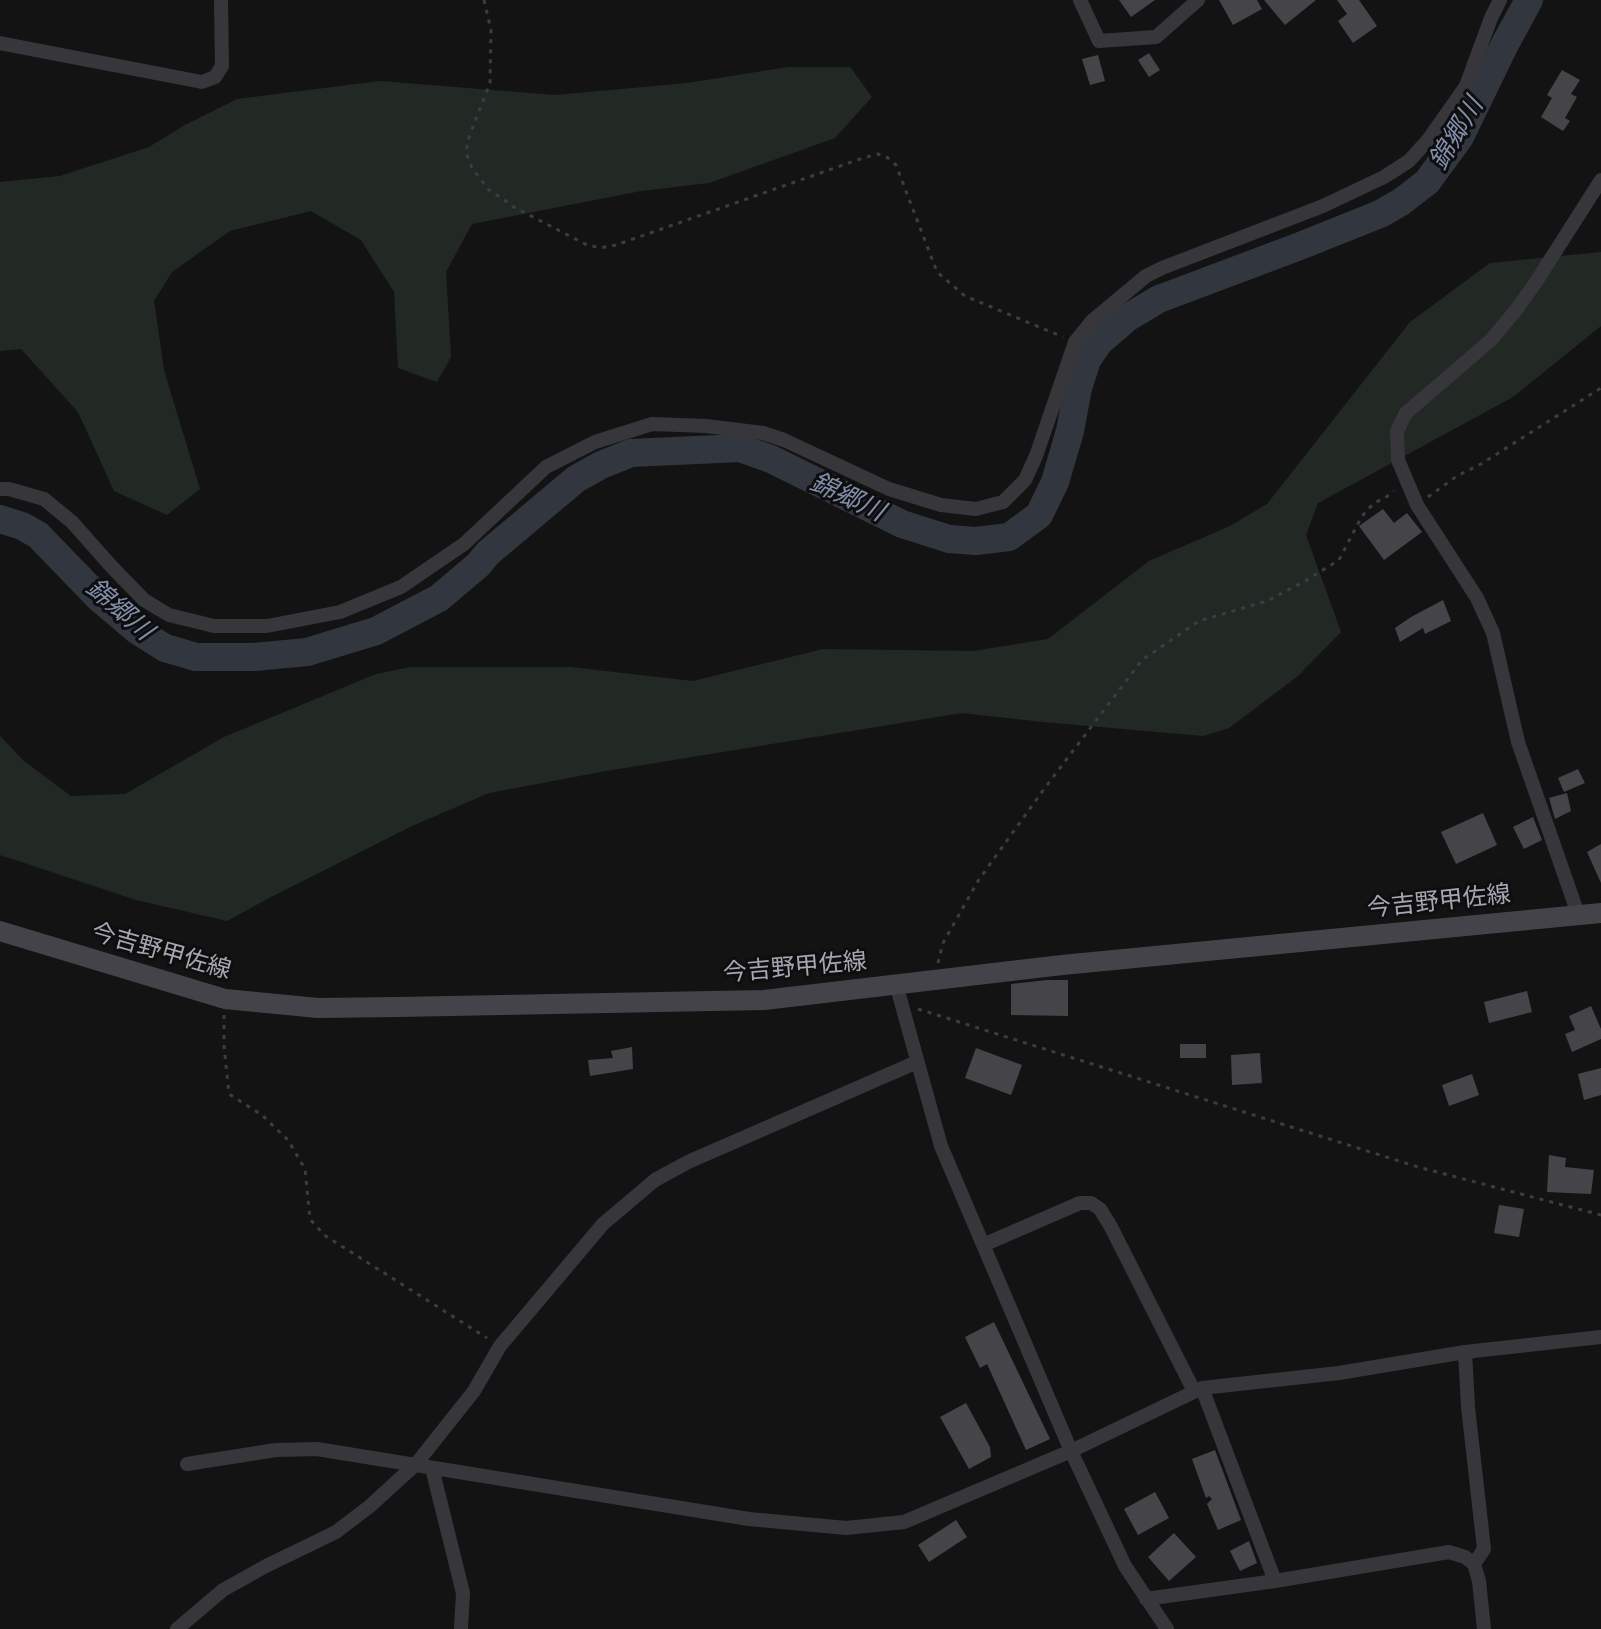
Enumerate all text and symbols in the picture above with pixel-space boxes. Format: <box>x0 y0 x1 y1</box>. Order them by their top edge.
water label: 錦郷川 <box>1424 93 1490 175</box>
water label: 錦郷川 <box>805 467 889 529</box>
water label: 錦郷川 <box>79 573 159 647</box>
street label: 今吉野甲佐線 <box>1366 880 1512 924</box>
street label: 今吉野甲佐線 <box>88 918 234 986</box>
street label: 今吉野甲佐線 <box>722 947 868 989</box>

